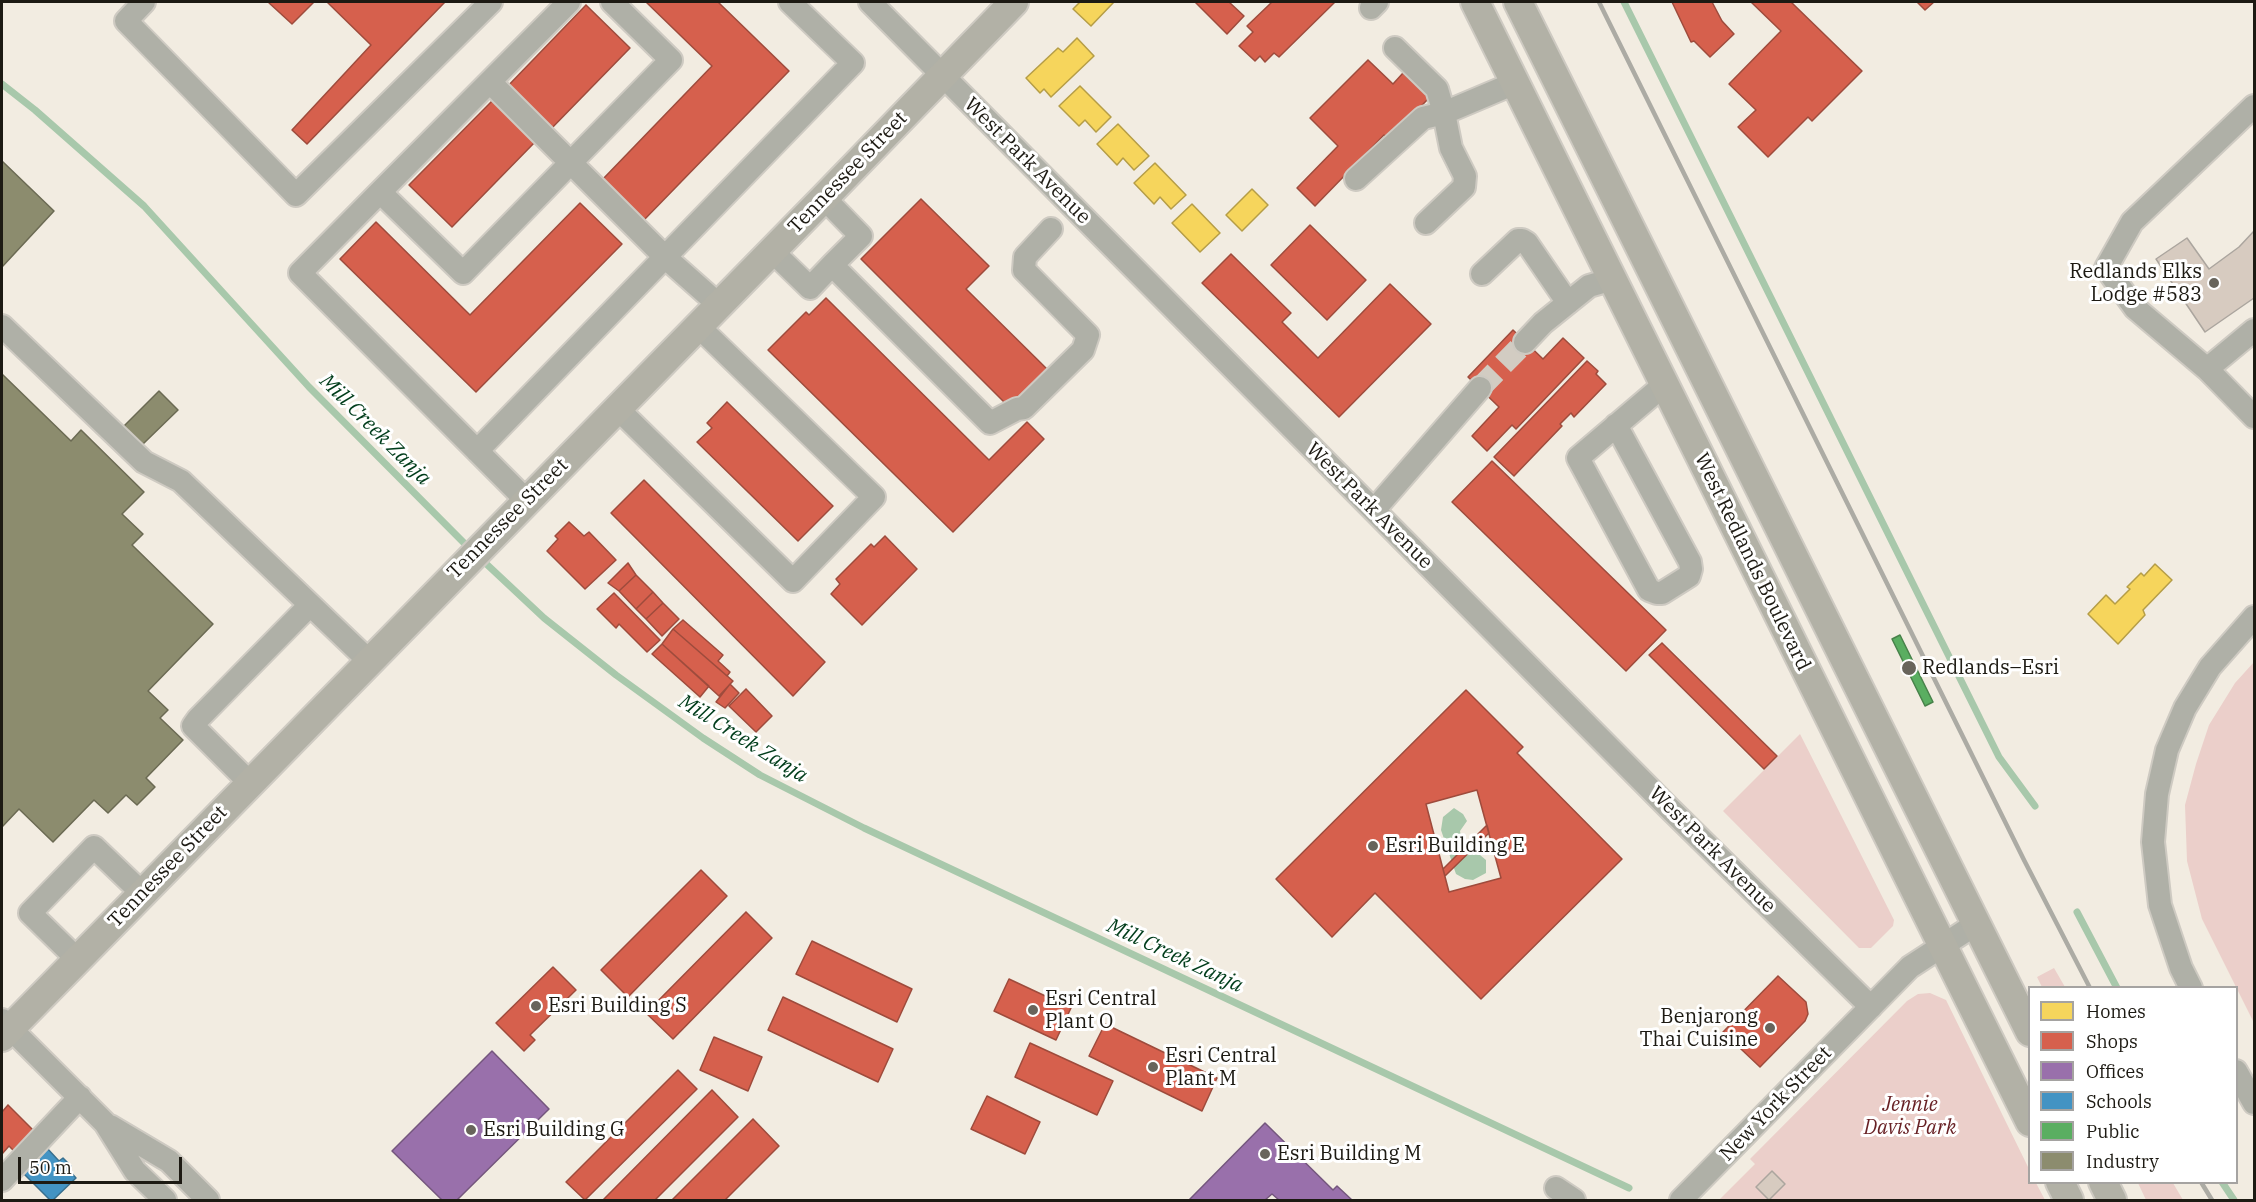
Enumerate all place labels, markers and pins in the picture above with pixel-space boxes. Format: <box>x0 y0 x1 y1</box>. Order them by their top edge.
place label: Redlands Elks Lodge #583 <box>2069 260 2202 307</box>
marker: Redlands Elks Lodge #583 <box>2207 276 2221 290</box>
place label: Redlands–Esri <box>1922 656 2059 680</box>
marker: Redlands–Esri <box>1900 659 1918 677</box>
place label: Esri Building E <box>1385 834 1525 858</box>
marker: Esri Building E <box>1366 839 1380 853</box>
place label: Esri Central Plant O <box>1045 987 1156 1034</box>
place label: Esri Building S <box>548 994 687 1018</box>
marker: Esri Building S <box>529 999 543 1013</box>
marker: Esri Central Plant O <box>1026 1003 1040 1017</box>
place label: Benjarong Thai Cuisine <box>1639 1005 1758 1052</box>
marker: Benjarong Thai Cuisine <box>1763 1021 1777 1035</box>
place label: Esri Central Plant M <box>1165 1044 1276 1091</box>
marker: Esri Central Plant M <box>1146 1060 1160 1074</box>
place label: Esri Building G <box>483 1118 624 1142</box>
marker: Esri Building G <box>464 1123 478 1137</box>
place label: Esri Building M <box>1277 1142 1421 1166</box>
marker: Esri Building M <box>1258 1147 1272 1161</box>

